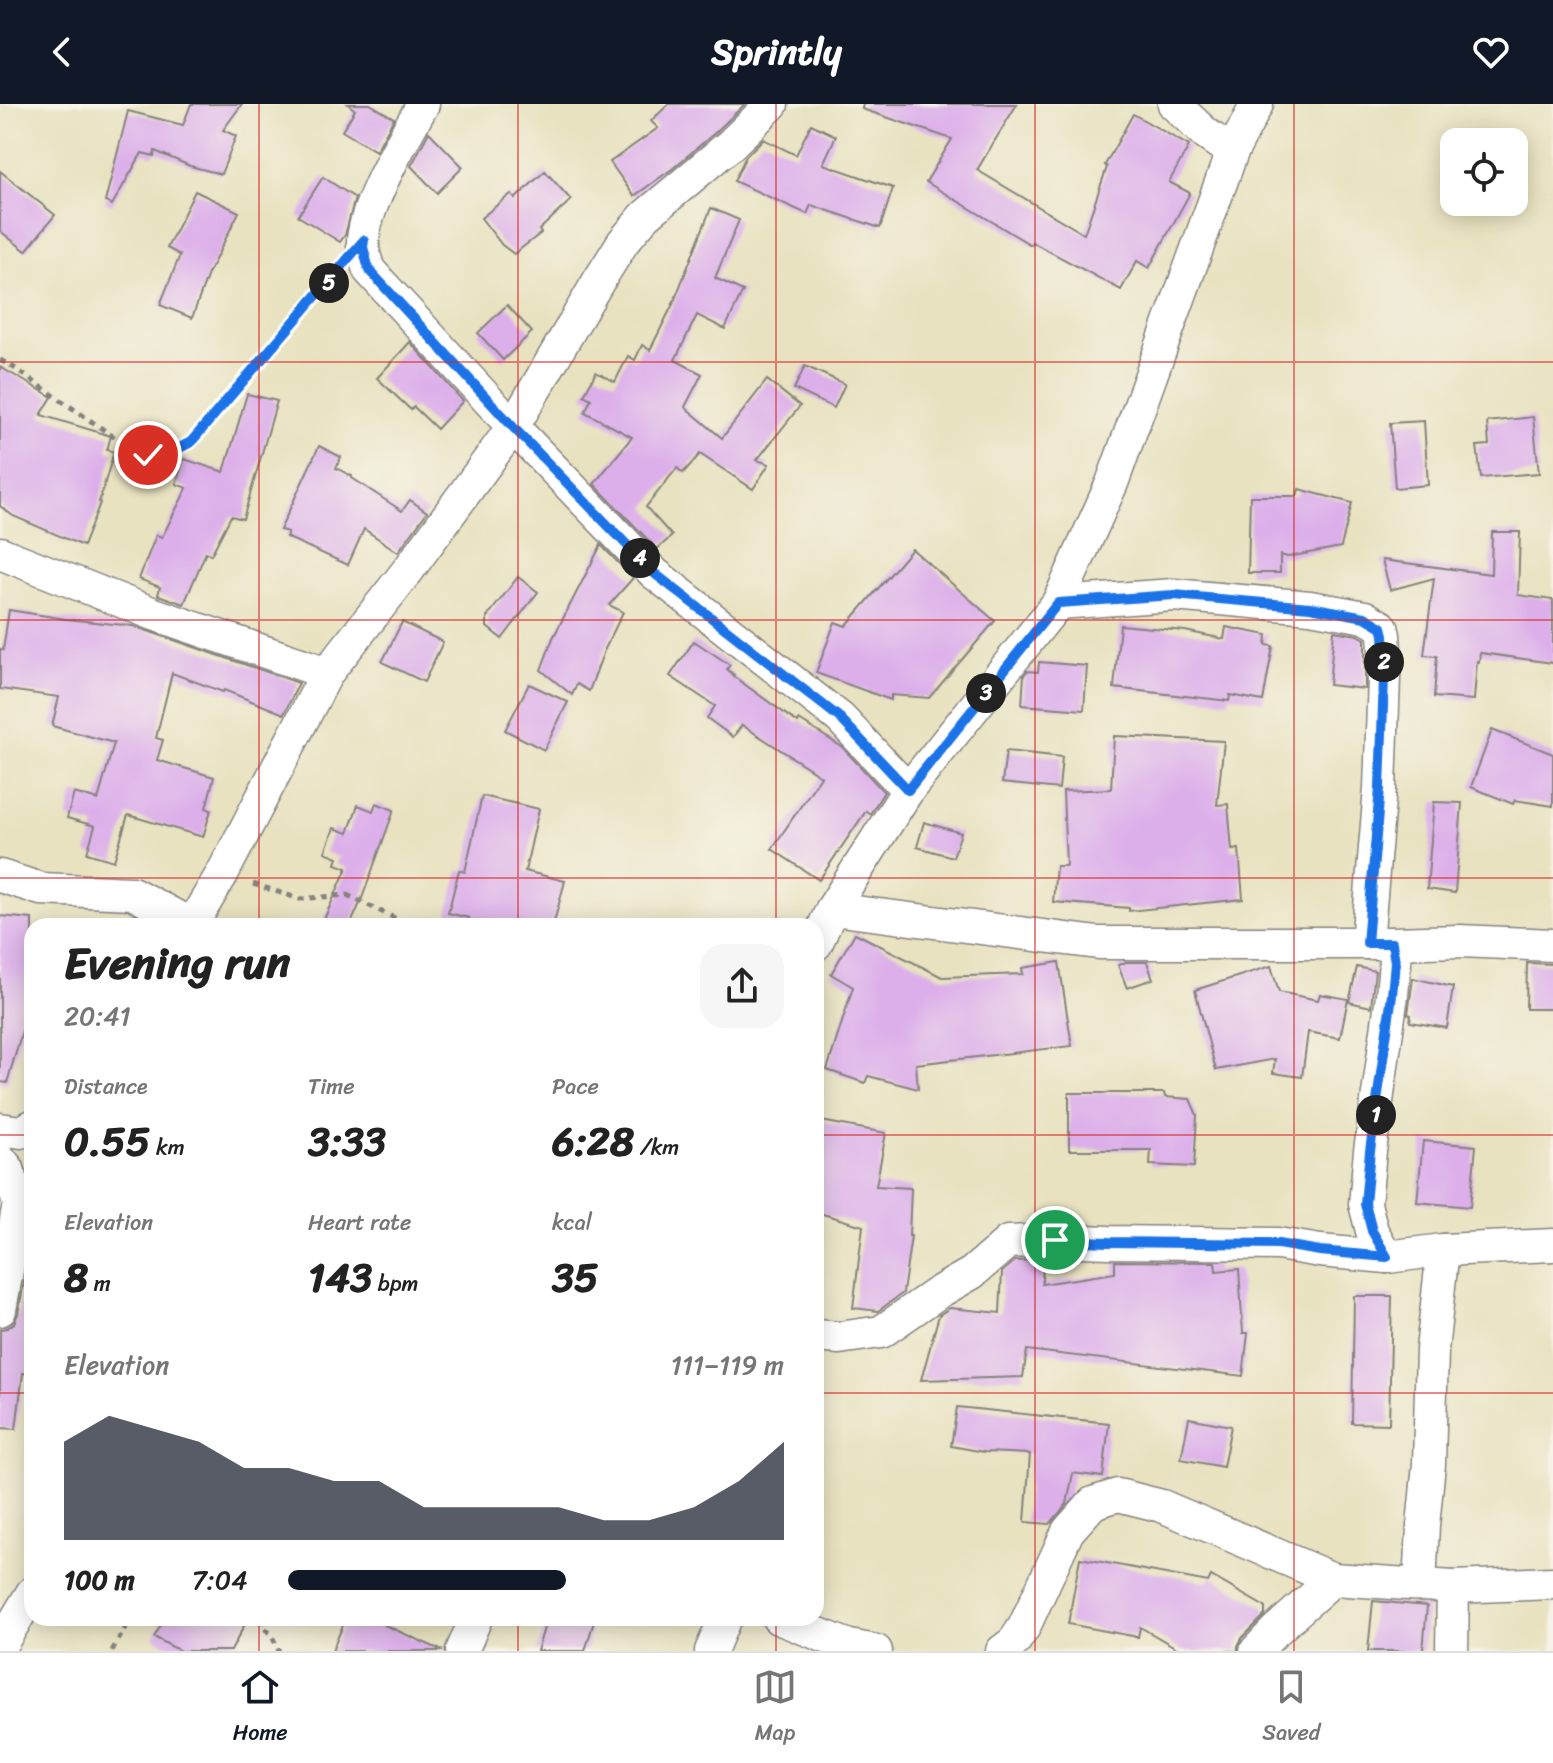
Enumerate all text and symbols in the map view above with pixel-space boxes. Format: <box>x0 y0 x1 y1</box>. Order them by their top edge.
text: Sprintly <box>711 20 842 84</box>
icon: back <box>40 30 84 74</box>
icon: heart <box>1469 30 1513 74</box>
map controls <box>1440 128 1528 216</box>
button: locate <box>1440 128 1528 216</box>
pin: 5 <box>309 263 349 303</box>
text: 5 <box>322 263 336 302</box>
pin <box>114 421 182 489</box>
icon: check <box>126 433 170 477</box>
pin: 4 <box>620 538 660 578</box>
text: 4 <box>633 538 647 577</box>
pin: 2 <box>1364 642 1404 682</box>
text: 2 <box>1378 642 1390 681</box>
pin: 3 <box>966 673 1006 713</box>
text: 3 <box>980 673 992 712</box>
text: Evening run <box>64 924 290 1002</box>
button: share <box>700 944 784 1028</box>
text: 20:41 <box>64 993 131 1039</box>
text: Distance <box>64 1067 148 1106</box>
text: Time <box>308 1067 355 1106</box>
text: Pace <box>552 1067 599 1106</box>
pin: 1 <box>1356 1095 1396 1135</box>
text: 1 <box>1371 1095 1381 1134</box>
text: 0.55 <box>64 1106 150 1177</box>
text: 3:33 <box>308 1106 386 1177</box>
text: 6:28 <box>552 1106 634 1177</box>
text: km <box>150 1128 185 1167</box>
text: /km <box>634 1128 679 1167</box>
text: Elevation <box>64 1203 153 1242</box>
text: Heart rate <box>308 1203 411 1242</box>
text: kcal <box>552 1203 592 1242</box>
pin <box>1021 1206 1089 1274</box>
icon: arrive <box>1033 1218 1077 1262</box>
text: 8 <box>64 1242 88 1313</box>
text: 143 <box>308 1242 372 1313</box>
text: 35 <box>552 1242 598 1313</box>
text: m <box>88 1264 111 1303</box>
text: bpm <box>372 1264 418 1303</box>
text: Elevation <box>64 1342 169 1388</box>
text: 111–119 m <box>671 1342 784 1388</box>
text: 100 m <box>64 1557 135 1603</box>
text: 7:04 <box>192 1557 247 1603</box>
tab: Home <box>233 1665 288 1752</box>
tab: Map <box>753 1665 797 1752</box>
tab: Saved <box>1262 1665 1320 1752</box>

